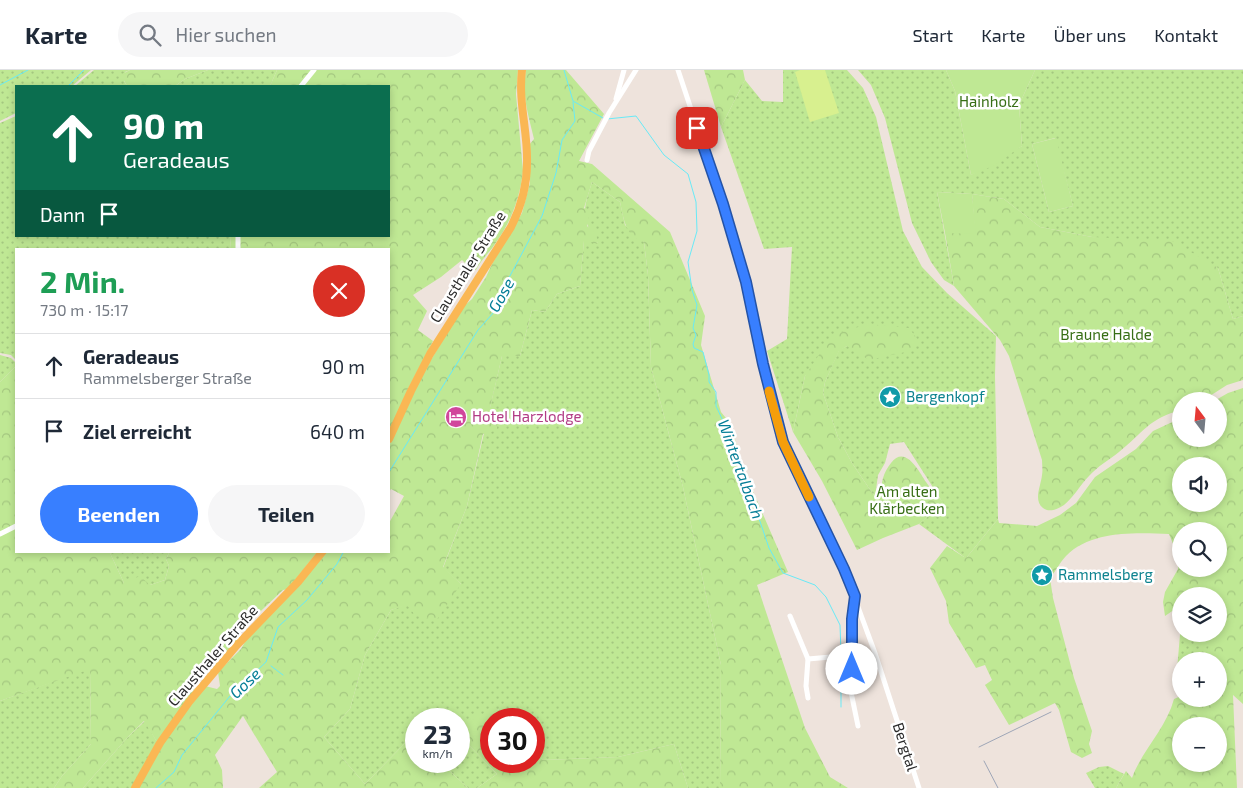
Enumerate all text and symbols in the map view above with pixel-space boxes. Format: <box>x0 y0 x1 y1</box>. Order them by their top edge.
search box <box>118 12 468 57</box>
text: Karte <box>25 20 88 49</box>
icon: search <box>136 21 164 49</box>
text: Hier suchen <box>176 23 277 46</box>
text: Start <box>912 24 953 46</box>
text: Karte <box>981 24 1026 46</box>
text: Über uns <box>1054 24 1126 46</box>
text: Kontakt <box>1154 24 1218 46</box>
park label: Hainholz <box>959 92 1019 110</box>
text: 90 m <box>123 104 204 146</box>
icon: ahead <box>40 105 105 170</box>
pin <box>676 107 718 149</box>
icon: arrive <box>683 114 711 142</box>
text: Geradeaus <box>123 146 230 172</box>
icon: arrive <box>95 200 123 228</box>
text: Dann <box>40 203 85 226</box>
street label: Clausthaler Straße <box>426 207 509 326</box>
text: 2 Min. <box>40 263 125 299</box>
button: close <box>313 265 365 317</box>
water label: Gose <box>484 274 518 315</box>
text: 730 m · 15:17 <box>40 300 129 319</box>
park label: Braune Halde <box>1060 325 1152 343</box>
text: Geradeaus <box>83 345 179 368</box>
icon: ahead <box>40 352 68 380</box>
text: 90 m <box>322 355 365 378</box>
text: Rammelsberger Straße <box>83 368 252 387</box>
place icon: Bergenkopf <box>878 385 902 409</box>
place label: Bergenkopf <box>906 387 985 405</box>
north arrow <box>1172 392 1228 448</box>
map controls <box>1172 392 1227 772</box>
hotel icon: Hotel Harzlodge <box>444 405 468 429</box>
place label: Hotel Harzlodge <box>472 407 582 425</box>
water label: Wintertalbach <box>715 416 768 521</box>
icon: arrive <box>40 417 68 445</box>
text: Ziel erreicht <box>83 420 192 443</box>
text: 640 m <box>310 420 365 443</box>
button: sound <box>1172 457 1227 512</box>
park label: Am alten Klärbecken <box>869 482 945 517</box>
button: Beenden <box>40 485 198 543</box>
button: Teilen <box>208 485 365 543</box>
button: search <box>1172 522 1227 577</box>
place icon: Rammelsberg <box>1030 563 1054 587</box>
place label: Rammelsberg <box>1058 565 1153 583</box>
button: layers <box>1172 587 1227 642</box>
street label: Clausthaler Straße <box>163 601 261 710</box>
position arrow <box>825 642 877 694</box>
button: + <box>1172 652 1227 707</box>
water label: Gose <box>225 663 264 702</box>
speed limit sign: 30 <box>480 708 545 773</box>
button: − <box>1172 717 1227 772</box>
text: 23 <box>423 719 452 749</box>
street label: Bergtal <box>890 720 922 774</box>
text: km/h <box>423 746 452 760</box>

